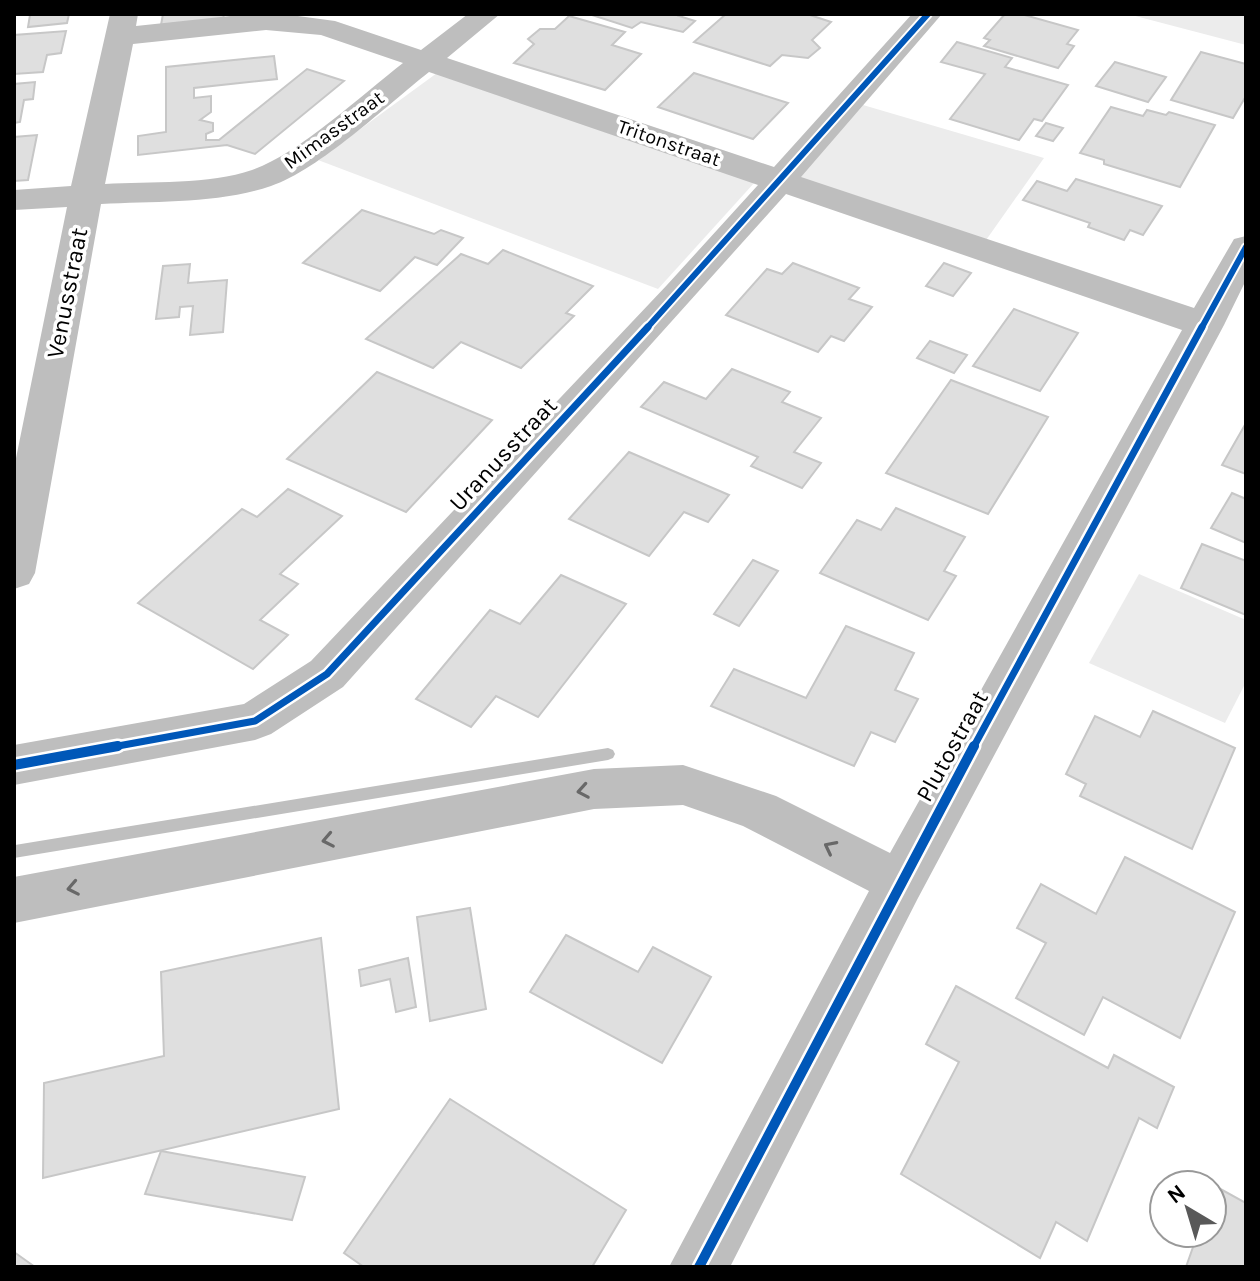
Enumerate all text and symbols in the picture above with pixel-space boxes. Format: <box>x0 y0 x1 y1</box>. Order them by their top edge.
street label: Mimasstraat <box>280 86 389 174</box>
street label: Tritonstraat <box>615 115 724 171</box>
street label: Venusstraat <box>41 225 93 361</box>
street label: Uranusstraat <box>443 391 563 517</box>
street label: Plutostraat <box>910 686 994 806</box>
one-way arrow <box>577 782 590 799</box>
one-way arrow <box>321 830 335 847</box>
one-way arrow <box>824 841 839 857</box>
one-way arrow <box>66 879 79 896</box>
north arrow <box>1148 1169 1228 1249</box>
text: N <box>1162 1179 1191 1209</box>

